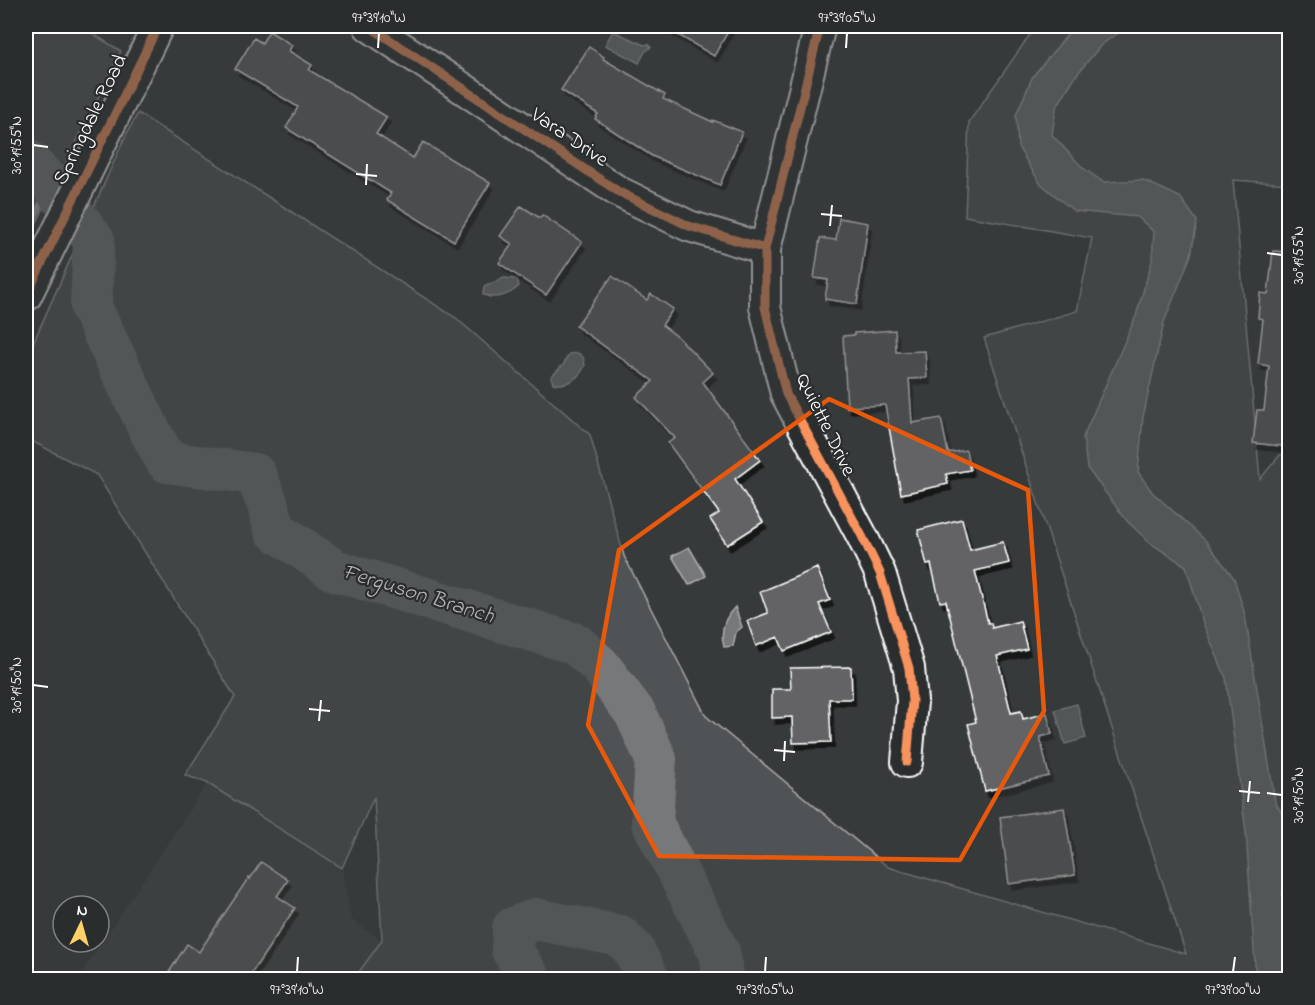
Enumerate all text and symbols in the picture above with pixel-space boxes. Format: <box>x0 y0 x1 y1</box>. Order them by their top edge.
text: 97°39'10"W <box>352 7 406 29</box>
text: 97°39'05"W <box>818 7 876 29</box>
street label: Springdale Road <box>46 49 137 191</box>
street label: Vara Drive <box>523 100 614 175</box>
text: 30°19'55"N <box>6 116 28 174</box>
text: 30°19'55"N <box>1288 226 1310 284</box>
street label: Quiette Drive <box>787 368 863 482</box>
water label: Ferguson Branch <box>338 557 498 633</box>
text: 30°19'50"N <box>6 657 28 713</box>
text: 30°19'50"N <box>1288 767 1310 823</box>
north arrow <box>51 894 111 954</box>
text: N <box>76 899 89 923</box>
text: 97°39'10"W <box>270 979 324 1001</box>
text: 97°39'05"W <box>736 979 794 1001</box>
text: 97°39'00"W <box>1205 979 1261 1001</box>

